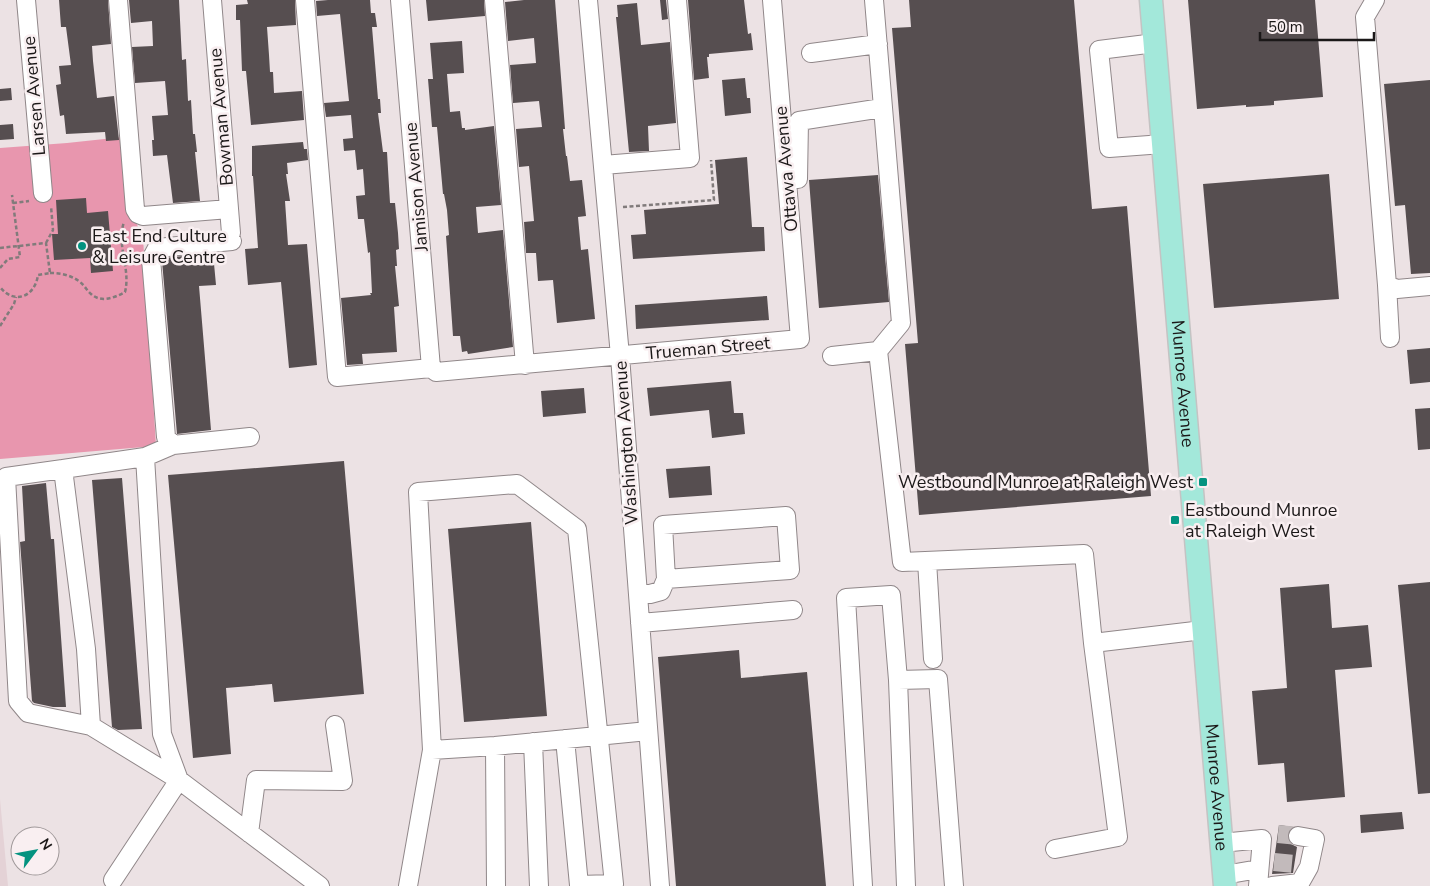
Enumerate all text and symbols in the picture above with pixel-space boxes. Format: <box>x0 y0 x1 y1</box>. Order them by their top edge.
scale bar <box>1260 10 1374 42</box>
text: 50 m <box>1268 17 1303 37</box>
street label: Larsen Avenue <box>17 35 51 157</box>
street label: Bowman Avenue <box>203 47 239 187</box>
street label: Ottawa Avenue <box>769 105 803 233</box>
street label: Jamison Avenue <box>398 121 434 254</box>
place label: East End Culture & Leisure Centre <box>92 224 227 269</box>
marker: East End Culture & Leisure Centre <box>76 240 88 252</box>
street label: Munroe Avenue <box>1166 319 1200 448</box>
street label: Trueman Street <box>645 331 772 365</box>
street label: Washington Avenue <box>608 360 644 526</box>
place label: Westbound Munroe at Raleigh West <box>898 470 1194 494</box>
marker: Westbound Munroe at Raleigh West <box>1197 476 1209 488</box>
place label: Eastbound Munroe at Raleigh West <box>1185 498 1337 543</box>
marker: Eastbound Munroe at Raleigh West <box>1169 514 1181 526</box>
street label: Munroe Avenue <box>1199 723 1234 852</box>
north arrow <box>10 826 60 876</box>
text: N <box>35 835 56 854</box>

